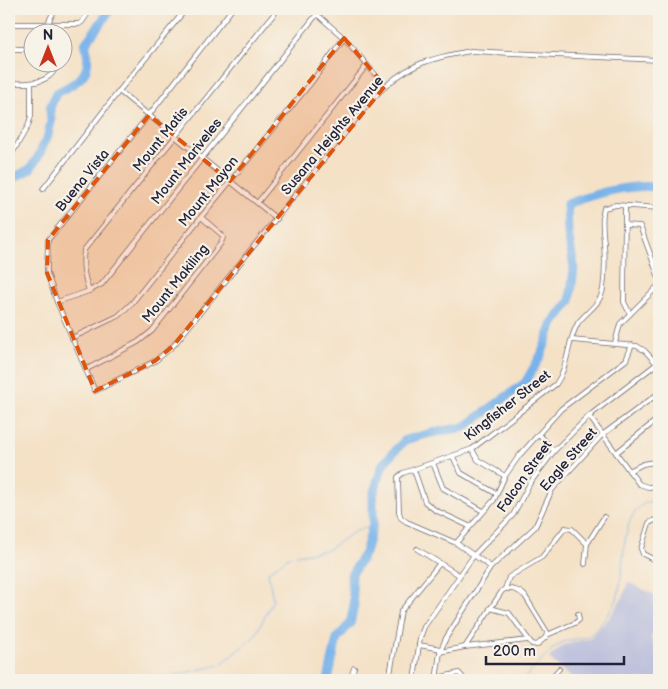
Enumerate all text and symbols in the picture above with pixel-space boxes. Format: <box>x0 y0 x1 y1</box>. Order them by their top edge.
north arrow <box>22 22 72 72</box>
text: N <box>43 27 53 44</box>
street label: Susana Heights Avenue <box>278 72 387 198</box>
street label: Mount Matis <box>129 104 192 175</box>
street label: Mount Mariveles <box>147 115 225 208</box>
street label: Buena Vista <box>52 146 113 215</box>
street label: Mount Mayon <box>175 153 242 230</box>
street label: Mount Makiling <box>139 241 212 326</box>
street label: Kingfisher Street <box>461 366 554 444</box>
street label: Eagle Street <box>536 424 601 495</box>
street label: Falcon Street <box>493 436 556 516</box>
scale bar <box>486 634 623 666</box>
text: 200 m <box>493 642 536 661</box>

